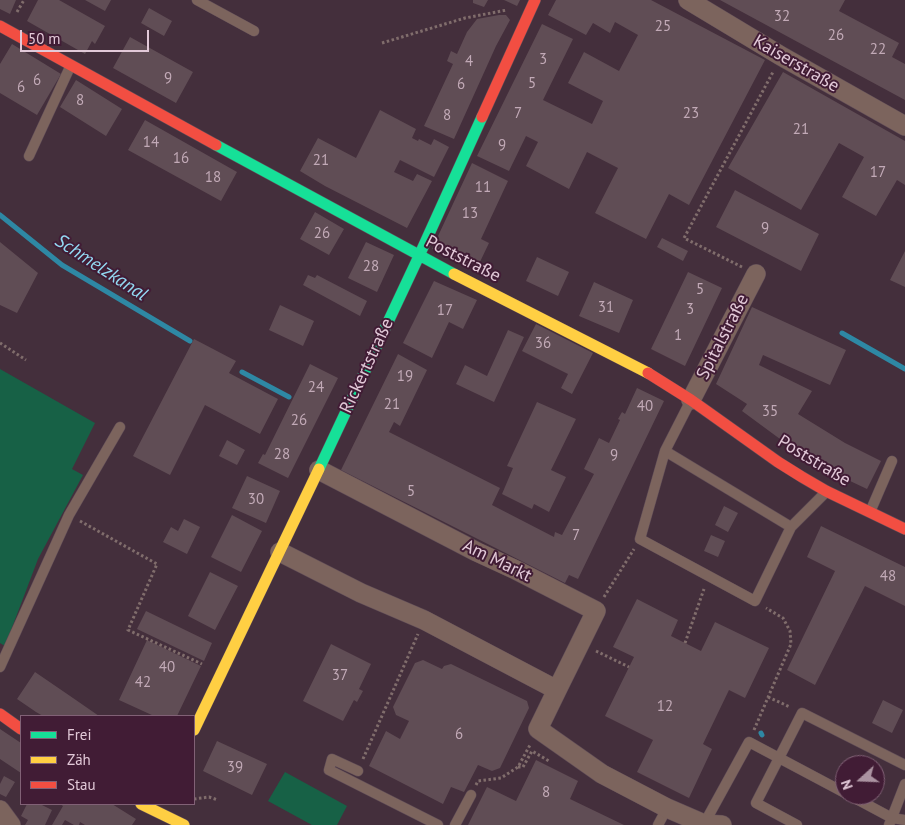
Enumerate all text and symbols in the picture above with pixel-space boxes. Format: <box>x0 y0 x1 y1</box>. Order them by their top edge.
house number: 32 <box>774 8 790 26</box>
house number: 25 <box>655 18 671 36</box>
scale bar <box>22 20 151 52</box>
house number: 26 <box>828 27 844 45</box>
text: 50 m <box>28 29 61 48</box>
street label: Kaiserstraße <box>749 31 843 97</box>
house number: 22 <box>870 41 886 59</box>
house number: 3 <box>539 51 547 69</box>
house number: 4 <box>465 53 473 71</box>
house number: 9 <box>164 70 172 88</box>
house number: 6 <box>33 72 41 90</box>
house number: 5 <box>528 75 536 93</box>
house number: 6 <box>457 76 465 94</box>
house number: 6 <box>17 79 25 97</box>
house number: 8 <box>76 92 84 110</box>
house number: 7 <box>514 105 522 123</box>
house number: 23 <box>683 105 699 123</box>
house number: 8 <box>443 107 451 125</box>
house number: 21 <box>793 121 809 139</box>
house number: 14 <box>143 134 159 152</box>
house number: 9 <box>498 137 506 155</box>
house number: 16 <box>173 150 189 168</box>
house number: 21 <box>313 152 329 170</box>
house number: 17 <box>870 164 886 182</box>
house number: 18 <box>205 169 221 187</box>
house number: 11 <box>475 179 491 197</box>
house number: 13 <box>462 205 478 223</box>
house number: 9 <box>761 220 769 238</box>
house number: 26 <box>314 225 330 243</box>
water label: Schmelzkanal <box>50 230 152 306</box>
street label: Poststraße <box>422 231 504 287</box>
house number: 28 <box>363 258 379 276</box>
house number: 5 <box>696 281 704 299</box>
street label: Spitalstraße <box>692 291 754 383</box>
house number: 31 <box>598 299 614 317</box>
house number: 3 <box>686 301 694 319</box>
house number: 17 <box>437 302 453 320</box>
street label: Rickertstraße <box>336 315 398 417</box>
house number: 1 <box>674 327 682 345</box>
house number: 36 <box>535 335 551 353</box>
house number: 19 <box>397 368 413 386</box>
house number: 24 <box>308 379 324 397</box>
house number: 21 <box>384 396 400 414</box>
house number: 40 <box>637 398 653 416</box>
house number: 35 <box>762 403 778 421</box>
house number: 26 <box>291 412 307 430</box>
street label: Poststraße <box>774 431 854 491</box>
house number: 28 <box>274 446 290 464</box>
house number: 9 <box>610 447 618 465</box>
house number: 5 <box>407 483 415 501</box>
house number: 30 <box>248 491 264 509</box>
house number: 7 <box>572 527 580 545</box>
street label: Am Markt <box>459 535 535 587</box>
house number: 48 <box>880 568 896 586</box>
house number: 40 <box>159 659 175 677</box>
house number: 37 <box>332 667 348 685</box>
house number: 42 <box>135 674 151 692</box>
house number: 12 <box>657 698 673 716</box>
legend <box>20 715 195 805</box>
text: Frei <box>67 725 92 744</box>
house number: 6 <box>455 726 463 744</box>
text: Zäh <box>67 750 91 769</box>
north arrow <box>835 755 885 805</box>
house number: 39 <box>227 759 243 777</box>
text: Stau <box>67 775 96 794</box>
text: N <box>837 777 857 792</box>
house number: 8 <box>542 784 550 802</box>

